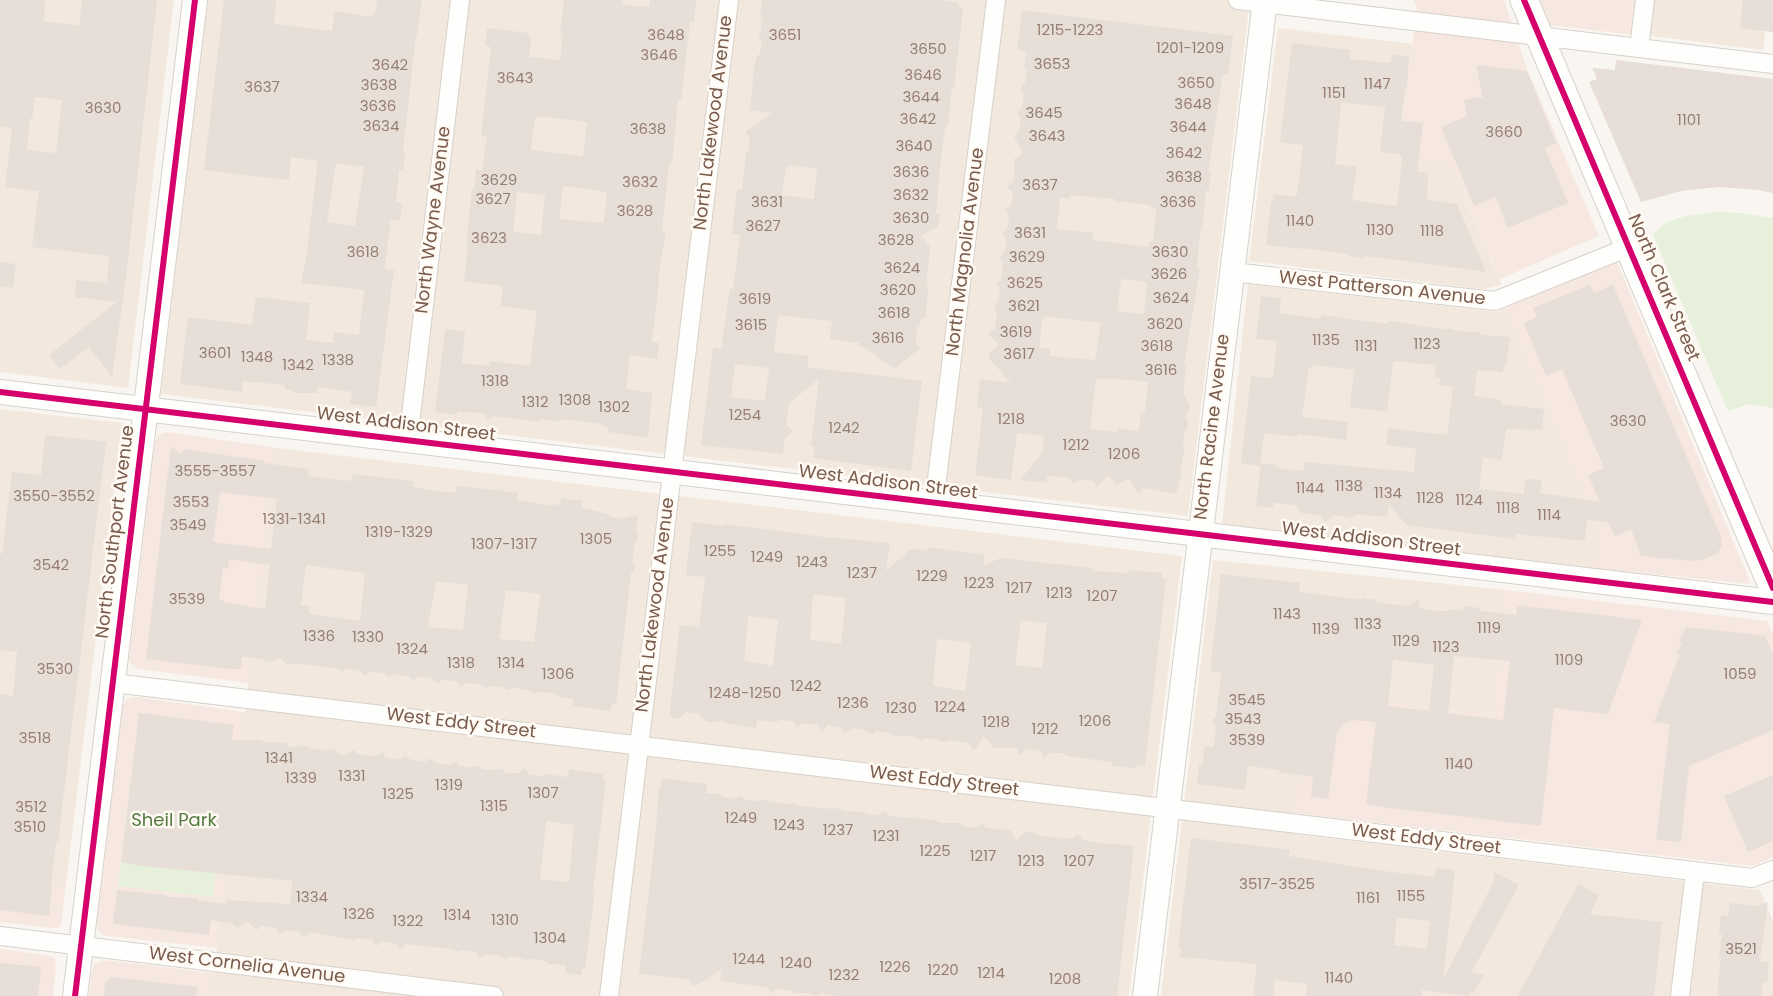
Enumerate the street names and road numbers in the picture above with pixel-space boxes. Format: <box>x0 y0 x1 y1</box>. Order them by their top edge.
street label: North Lakewood Avenue <box>690 14 738 232</box>
street label: North Wayne Avenue <box>412 125 456 315</box>
street label: North Magnolia Avenue <box>942 146 990 358</box>
street label: North Clark Street <box>1622 211 1704 365</box>
street label: West Patterson Avenue <box>1277 267 1487 311</box>
street label: North Racine Avenue <box>1191 333 1235 521</box>
street label: West Addison Street <box>315 403 497 447</box>
street label: North Southport Avenue <box>92 424 140 640</box>
street label: West Addison Street <box>797 461 979 505</box>
street label: North Lakewood Avenue <box>632 496 680 714</box>
street label: West Addison Street <box>1280 518 1462 562</box>
street label: West Eddy Street <box>385 704 537 744</box>
street label: West Eddy Street <box>868 762 1020 802</box>
street label: West Eddy Street <box>1350 820 1502 860</box>
street label: West Cornelia Avenue <box>148 943 346 989</box>

